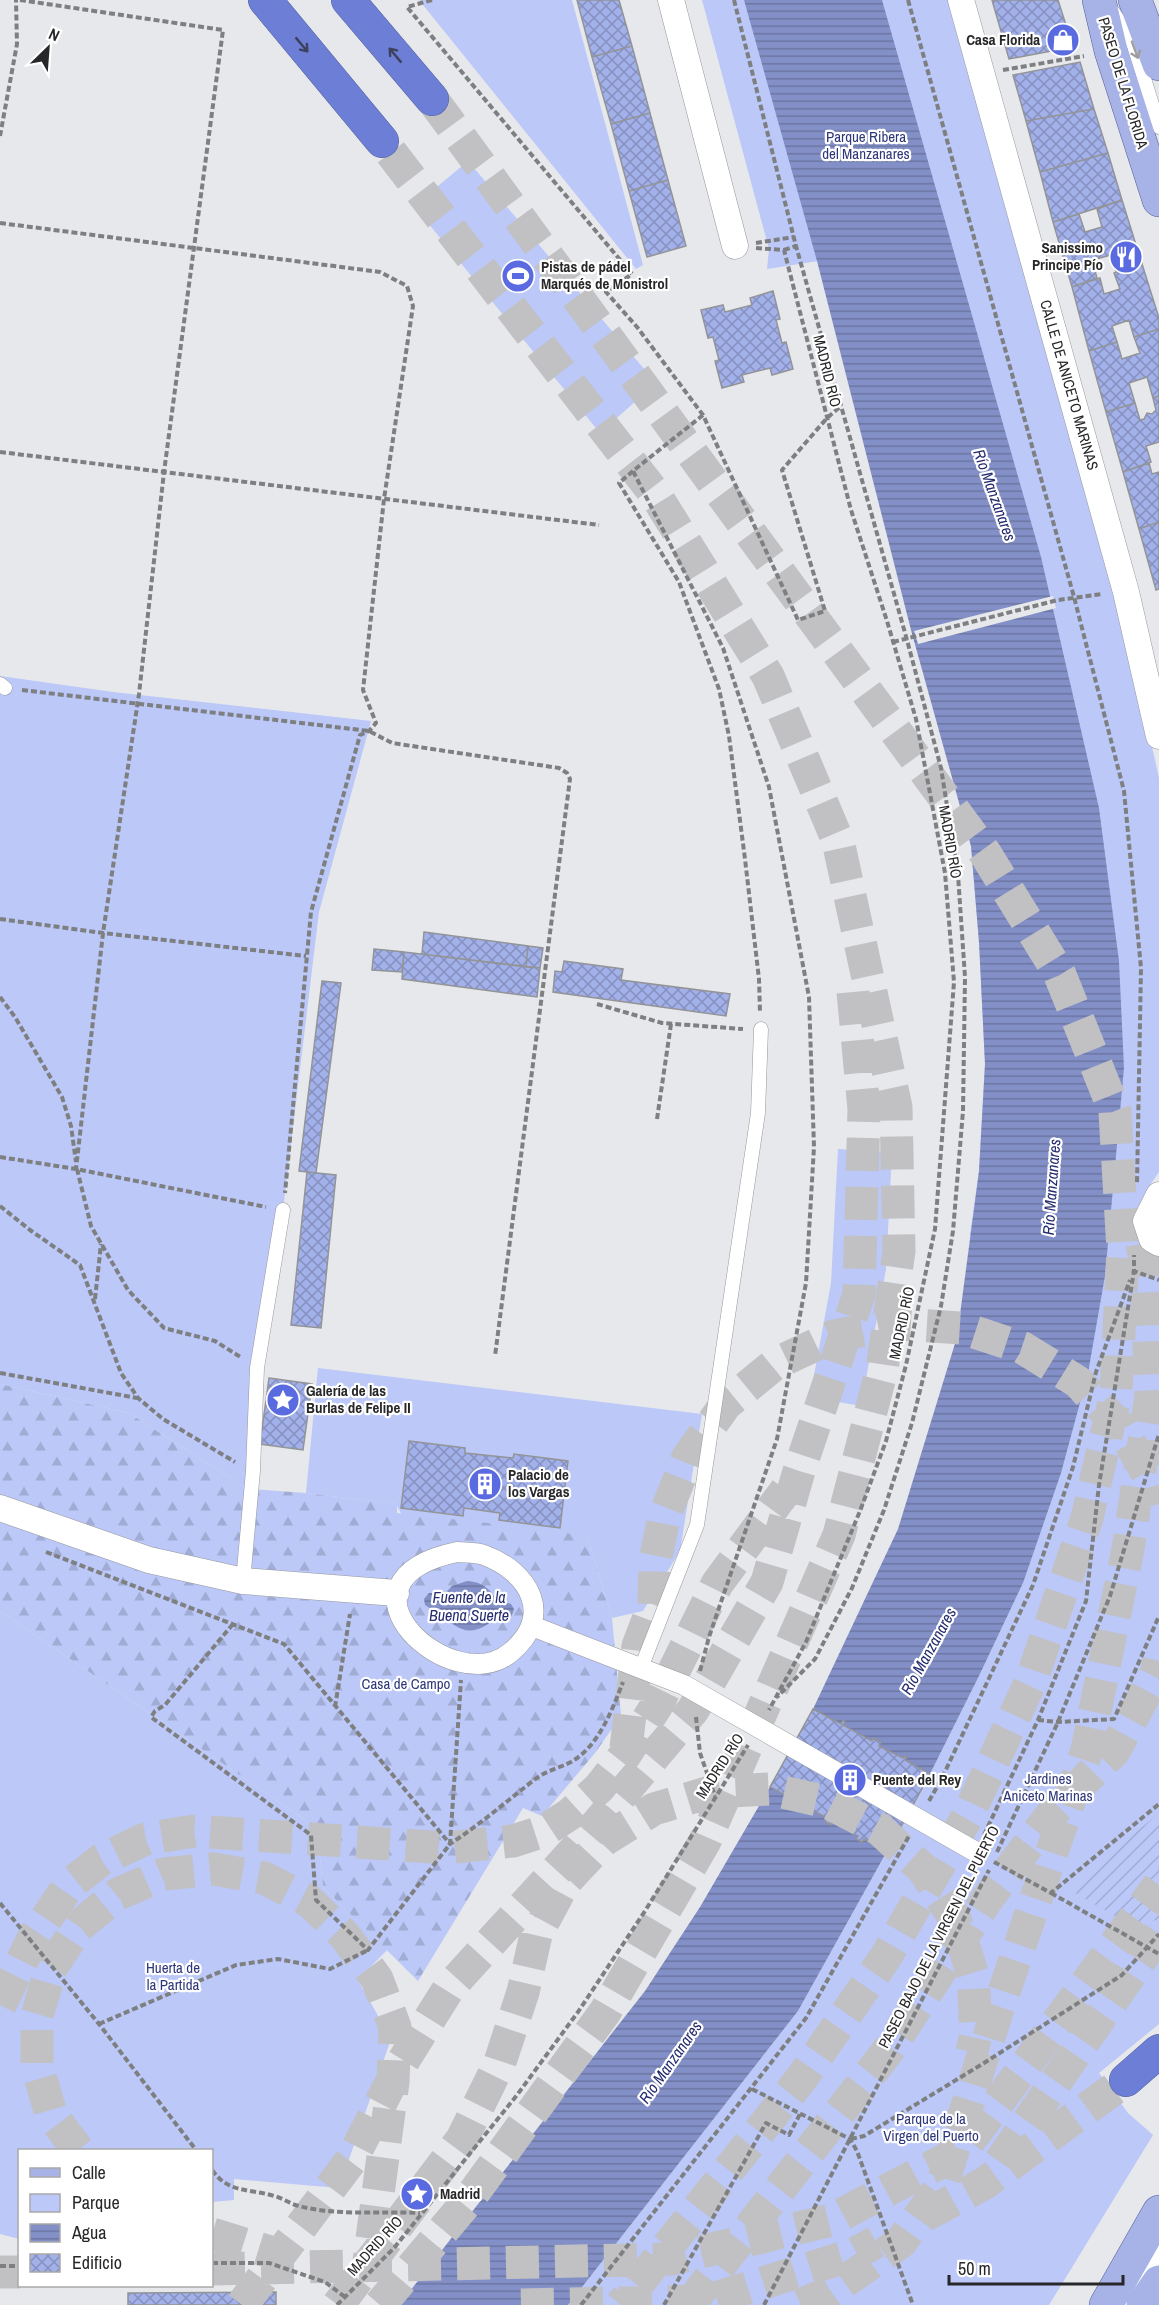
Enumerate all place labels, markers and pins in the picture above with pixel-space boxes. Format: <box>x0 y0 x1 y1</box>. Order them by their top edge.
shop icon: Casa Florida <box>1045 22 1081 58</box>
place label: Casa Florida <box>966 29 1040 50</box>
place label: Sanissimo Principe Pío <box>1032 237 1103 275</box>
restaurant icon: Sanissimo Principe Pío <box>1108 239 1144 275</box>
place label: Pistas de pádel Marqués de Monistrol <box>541 256 668 294</box>
sports icon: Pistas de pádel Marqués de Monistrol <box>500 258 536 294</box>
place label: Galería de las Burlas de Felipe II <box>306 1380 411 1418</box>
place icon: Galería de las Burlas de Felipe II <box>265 1382 301 1418</box>
place label: Palacio de los Vargas <box>508 1464 570 1502</box>
building icon: Palacio de los Vargas <box>467 1466 503 1502</box>
building icon: Puente del Rey <box>832 1762 868 1798</box>
place label: Puente del Rey <box>873 1769 961 1790</box>
place icon: Madrid <box>399 2176 435 2212</box>
place label: Madrid <box>440 2183 480 2204</box>

